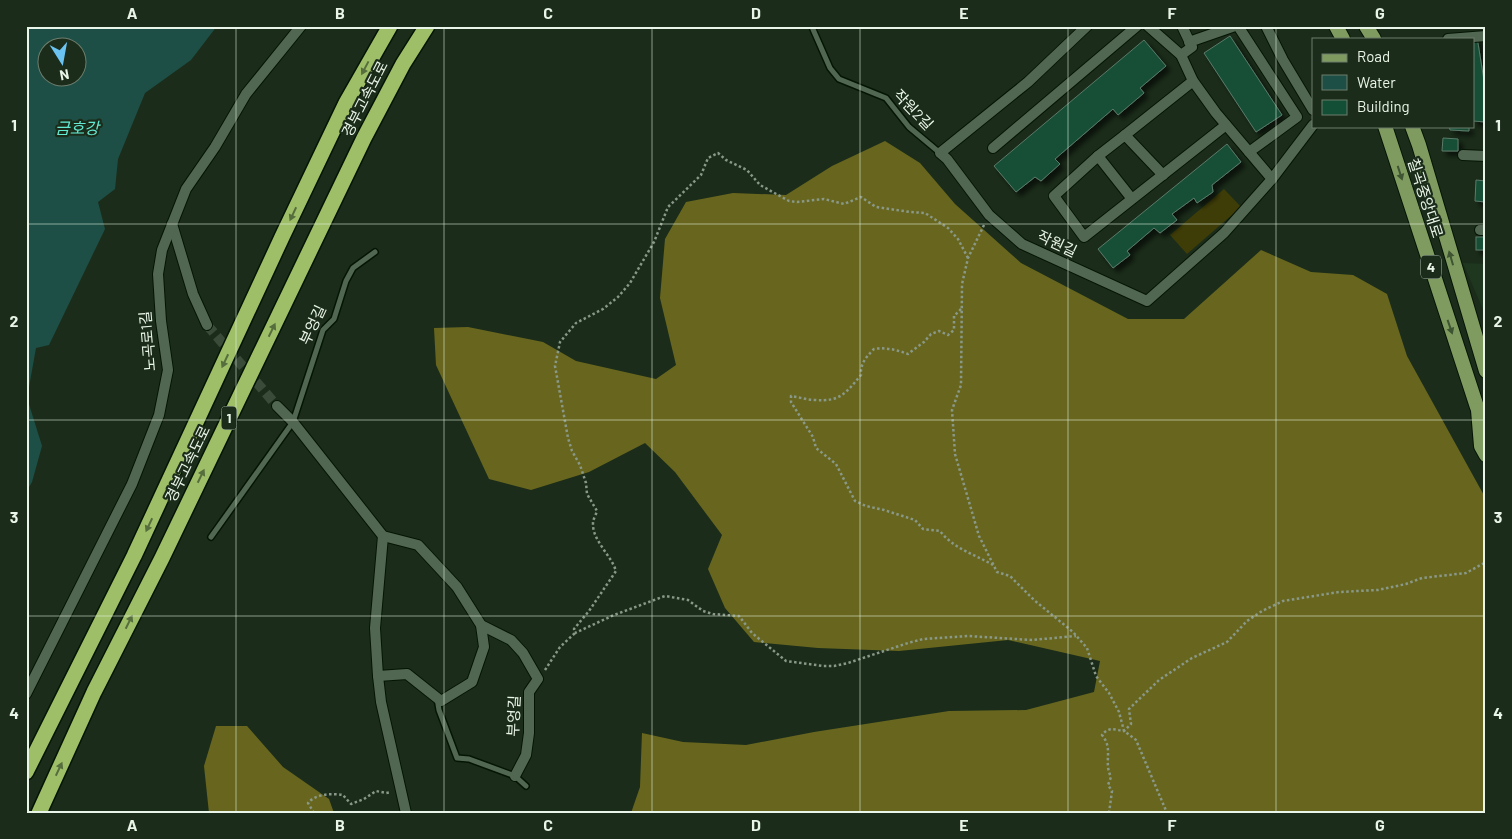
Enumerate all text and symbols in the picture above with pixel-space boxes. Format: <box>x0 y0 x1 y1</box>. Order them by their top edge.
text: A <box>127 3 138 22</box>
text: B <box>335 3 345 22</box>
text: C <box>543 3 553 22</box>
text: D <box>751 3 761 22</box>
text: E <box>959 3 969 22</box>
text: F <box>1168 3 1177 22</box>
text: G <box>1375 3 1385 22</box>
north arrow <box>38 38 88 88</box>
legend <box>1312 38 1474 128</box>
text: Road <box>1357 47 1390 65</box>
street label: 경부고속도로 <box>337 58 391 140</box>
one-way arrow <box>360 61 369 75</box>
text: N <box>58 66 71 84</box>
text: Water <box>1357 73 1396 91</box>
street label: 작원2길 <box>890 85 937 133</box>
text: Building <box>1357 97 1410 115</box>
text: 1 <box>11 115 17 134</box>
text: 1 <box>1495 115 1501 134</box>
water label: 금호강 <box>55 118 101 137</box>
street label: 칠곡중앙대로 <box>1405 156 1447 240</box>
one-way arrow <box>1397 165 1404 180</box>
one-way arrow <box>288 207 296 221</box>
street label: 작원길 <box>1035 226 1080 260</box>
one-way arrow <box>1447 250 1455 265</box>
road number: 4 <box>1421 256 1441 278</box>
street label: 부엉길 <box>295 302 329 347</box>
street label: 노곡로1길 <box>135 310 159 372</box>
text: 2 <box>10 311 19 330</box>
text: 2 <box>1494 311 1503 330</box>
one-way arrow <box>1447 320 1455 335</box>
one-way arrow <box>268 323 276 337</box>
one-way arrow <box>221 354 229 368</box>
road number: 1 <box>222 406 236 429</box>
street label: 경부고속도로 <box>161 422 213 505</box>
one-way arrow <box>198 469 206 483</box>
text: 3 <box>10 507 18 526</box>
text: 3 <box>1494 507 1502 526</box>
one-way arrow <box>145 517 153 532</box>
one-way arrow <box>125 614 133 629</box>
street label: 부엉길 <box>503 695 523 737</box>
text: 4 <box>9 703 19 722</box>
text: 4 <box>1493 703 1503 722</box>
one-way arrow <box>55 761 64 776</box>
text: A <box>127 815 138 834</box>
text: B <box>335 815 345 834</box>
text: C <box>543 815 553 834</box>
text: D <box>751 815 761 834</box>
text: E <box>959 815 969 834</box>
text: F <box>1168 815 1177 834</box>
text: G <box>1375 815 1385 834</box>

